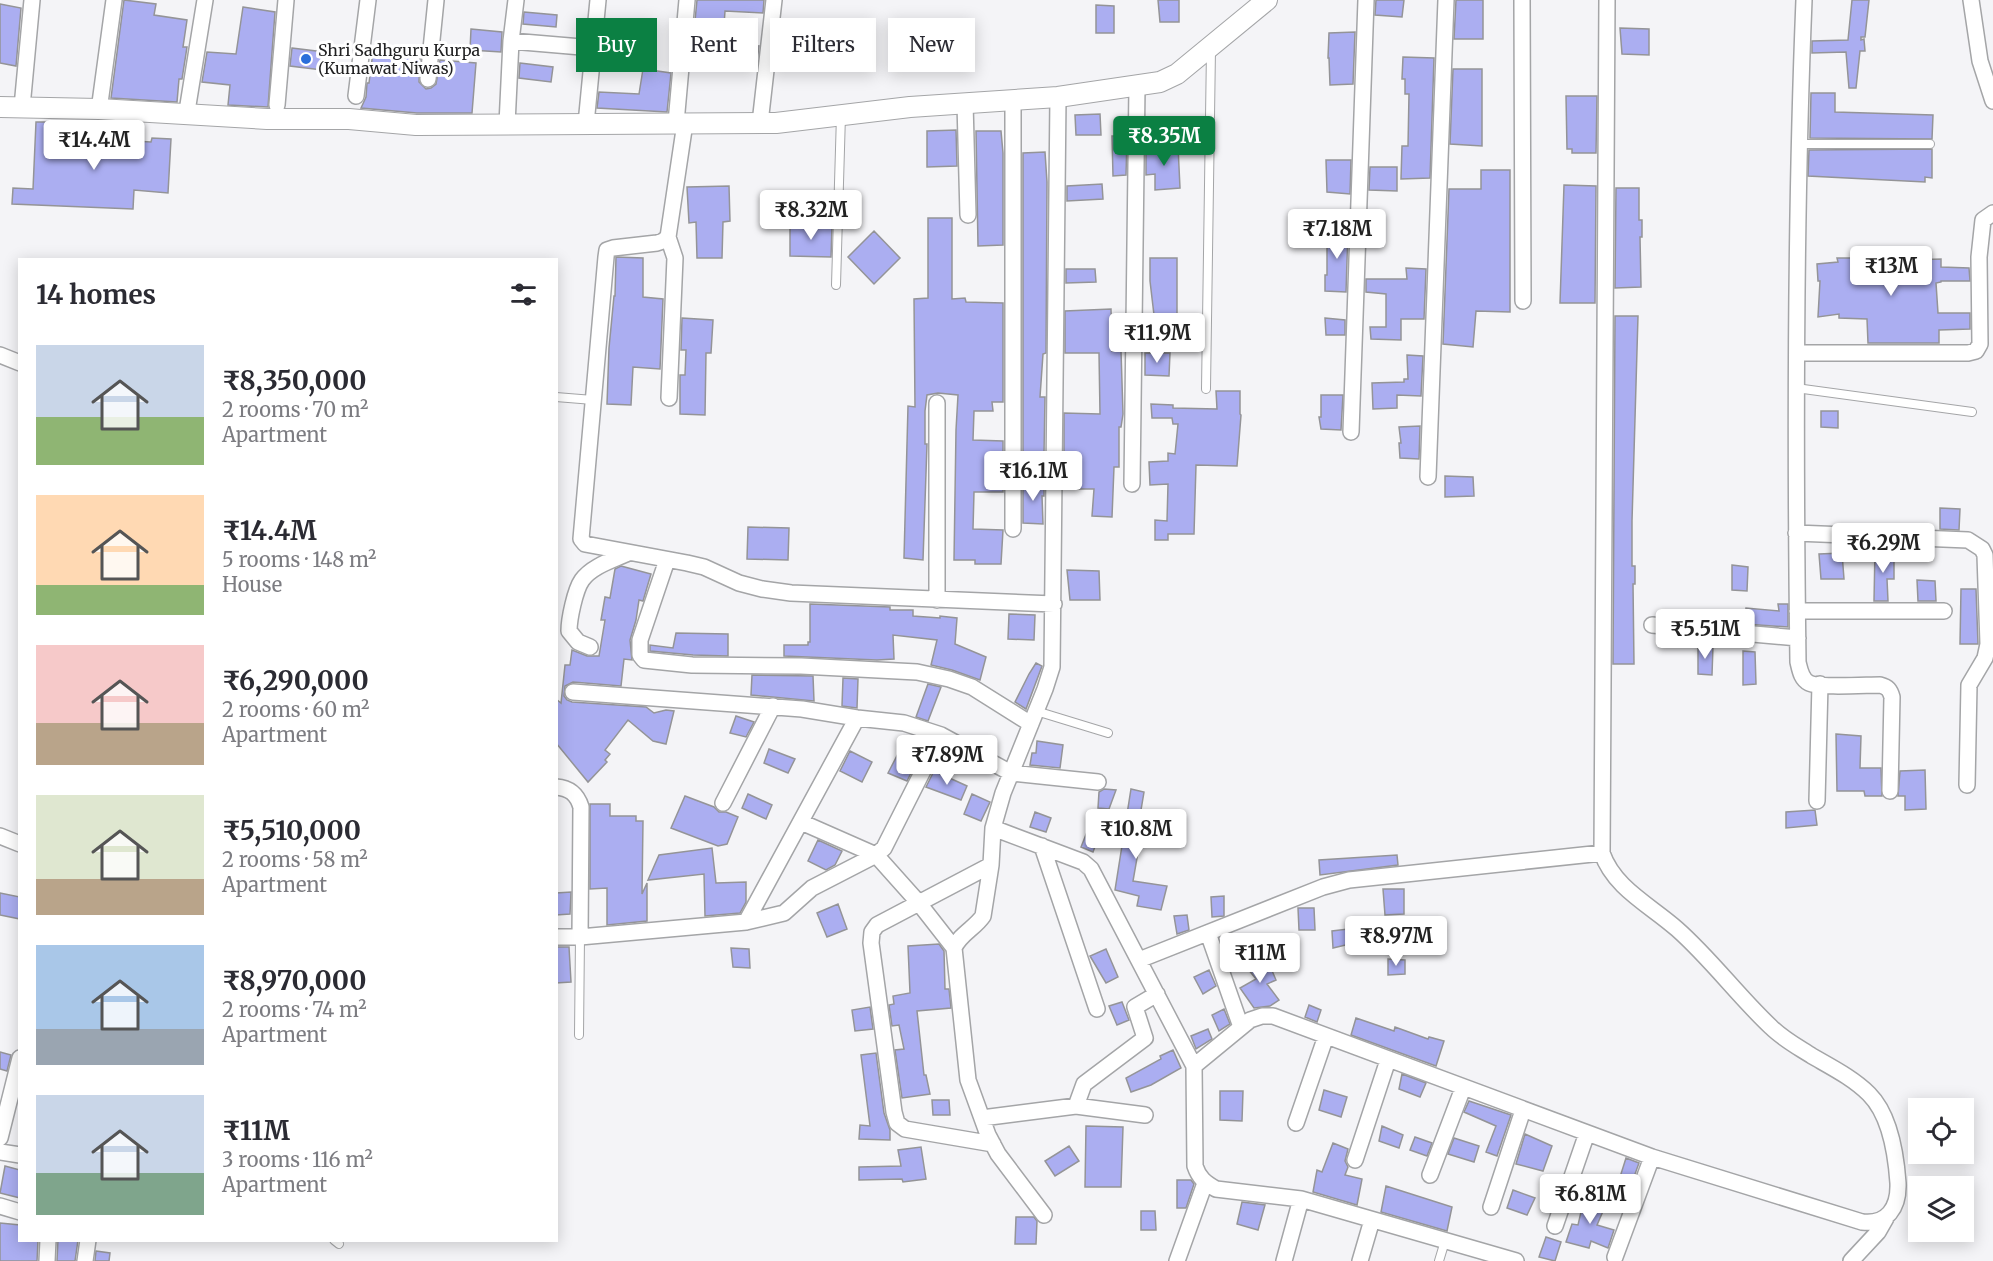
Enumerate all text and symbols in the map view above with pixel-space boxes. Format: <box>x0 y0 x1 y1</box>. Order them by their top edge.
chip: Buy <box>576 18 657 72</box>
chip: Rent <box>669 18 758 72</box>
chip: Filters <box>770 18 876 72</box>
chip: New <box>888 18 975 72</box>
place label: Shri Sadhguru Kurpa (Kumawat Niwas) <box>318 40 481 78</box>
marker: Shri Sadhguru Kurpa (Kumawat Niwas) <box>299 52 313 66</box>
pin: ₹8.35M <box>1115 116 1213 167</box>
pin: ₹14.4M <box>45 120 143 171</box>
text: ₹8.35M <box>1127 123 1201 148</box>
text: ₹14.4M <box>58 127 130 152</box>
pin: ₹8.32M <box>762 190 860 241</box>
text: ₹8.32M <box>774 197 848 222</box>
pin: ₹7.18M <box>1288 209 1386 260</box>
text: ₹7.18M <box>1302 216 1372 241</box>
pin: ₹13M <box>1855 246 1927 297</box>
text: ₹13M <box>1864 253 1918 278</box>
text: 14 homes <box>36 278 156 311</box>
icon: filters <box>507 278 540 311</box>
pin: ₹11.9M <box>1108 313 1206 364</box>
text: ₹11.9M <box>1123 320 1191 345</box>
text: ₹8,350,000 <box>222 364 367 397</box>
icon: home <box>84 369 156 441</box>
text: 2 rooms · 70 m² <box>222 397 368 422</box>
text: Apartment <box>222 422 327 447</box>
pin: ₹16.1M <box>984 451 1082 502</box>
text: ₹16.1M <box>998 458 1068 483</box>
text: ₹14.4M <box>222 514 317 547</box>
icon: home <box>84 519 156 591</box>
pin: ₹6.29M <box>1834 523 1932 574</box>
text: ₹6.29M <box>1846 530 1920 555</box>
text: 5 rooms · 148 m² <box>222 547 376 572</box>
text: House <box>222 572 282 597</box>
pin: ₹5.51M <box>1656 609 1754 660</box>
text: ₹5.51M <box>1670 616 1740 641</box>
text: ₹6,290,000 <box>222 664 369 697</box>
icon: home <box>84 669 156 741</box>
text: 2 rooms · 60 m² <box>222 697 369 722</box>
text: Apartment <box>222 722 327 747</box>
pin: ₹7.89M <box>898 735 996 786</box>
text: ₹7.89M <box>910 742 984 767</box>
pin: ₹10.8M <box>1087 809 1185 860</box>
text: ₹5,510,000 <box>222 814 361 847</box>
text: ₹10.8M <box>1100 816 1172 841</box>
icon: home <box>84 819 156 891</box>
text: 2 rooms · 58 m² <box>222 847 368 872</box>
text: Apartment <box>222 872 327 897</box>
pin: ₹8.97M <box>1347 916 1445 967</box>
text: ₹8.97M <box>1359 923 1433 948</box>
pin: ₹11M <box>1224 933 1296 984</box>
text: ₹11M <box>1234 940 1286 965</box>
text: ₹8,970,000 <box>222 964 366 997</box>
icon: home <box>84 969 156 1041</box>
text: 2 rooms · 74 m² <box>222 997 367 1022</box>
text: Apartment <box>222 1022 327 1047</box>
map controls <box>1908 1098 1974 1242</box>
button: locate <box>1908 1098 1974 1164</box>
text: ₹11M <box>222 1114 290 1147</box>
icon: home <box>84 1119 156 1191</box>
text: 3 rooms · 116 m² <box>222 1147 373 1172</box>
text: Apartment <box>222 1172 327 1197</box>
pin: ₹6.81M <box>1541 1174 1639 1225</box>
button: layers <box>1908 1176 1974 1242</box>
text: ₹6.81M <box>1554 1181 1626 1206</box>

